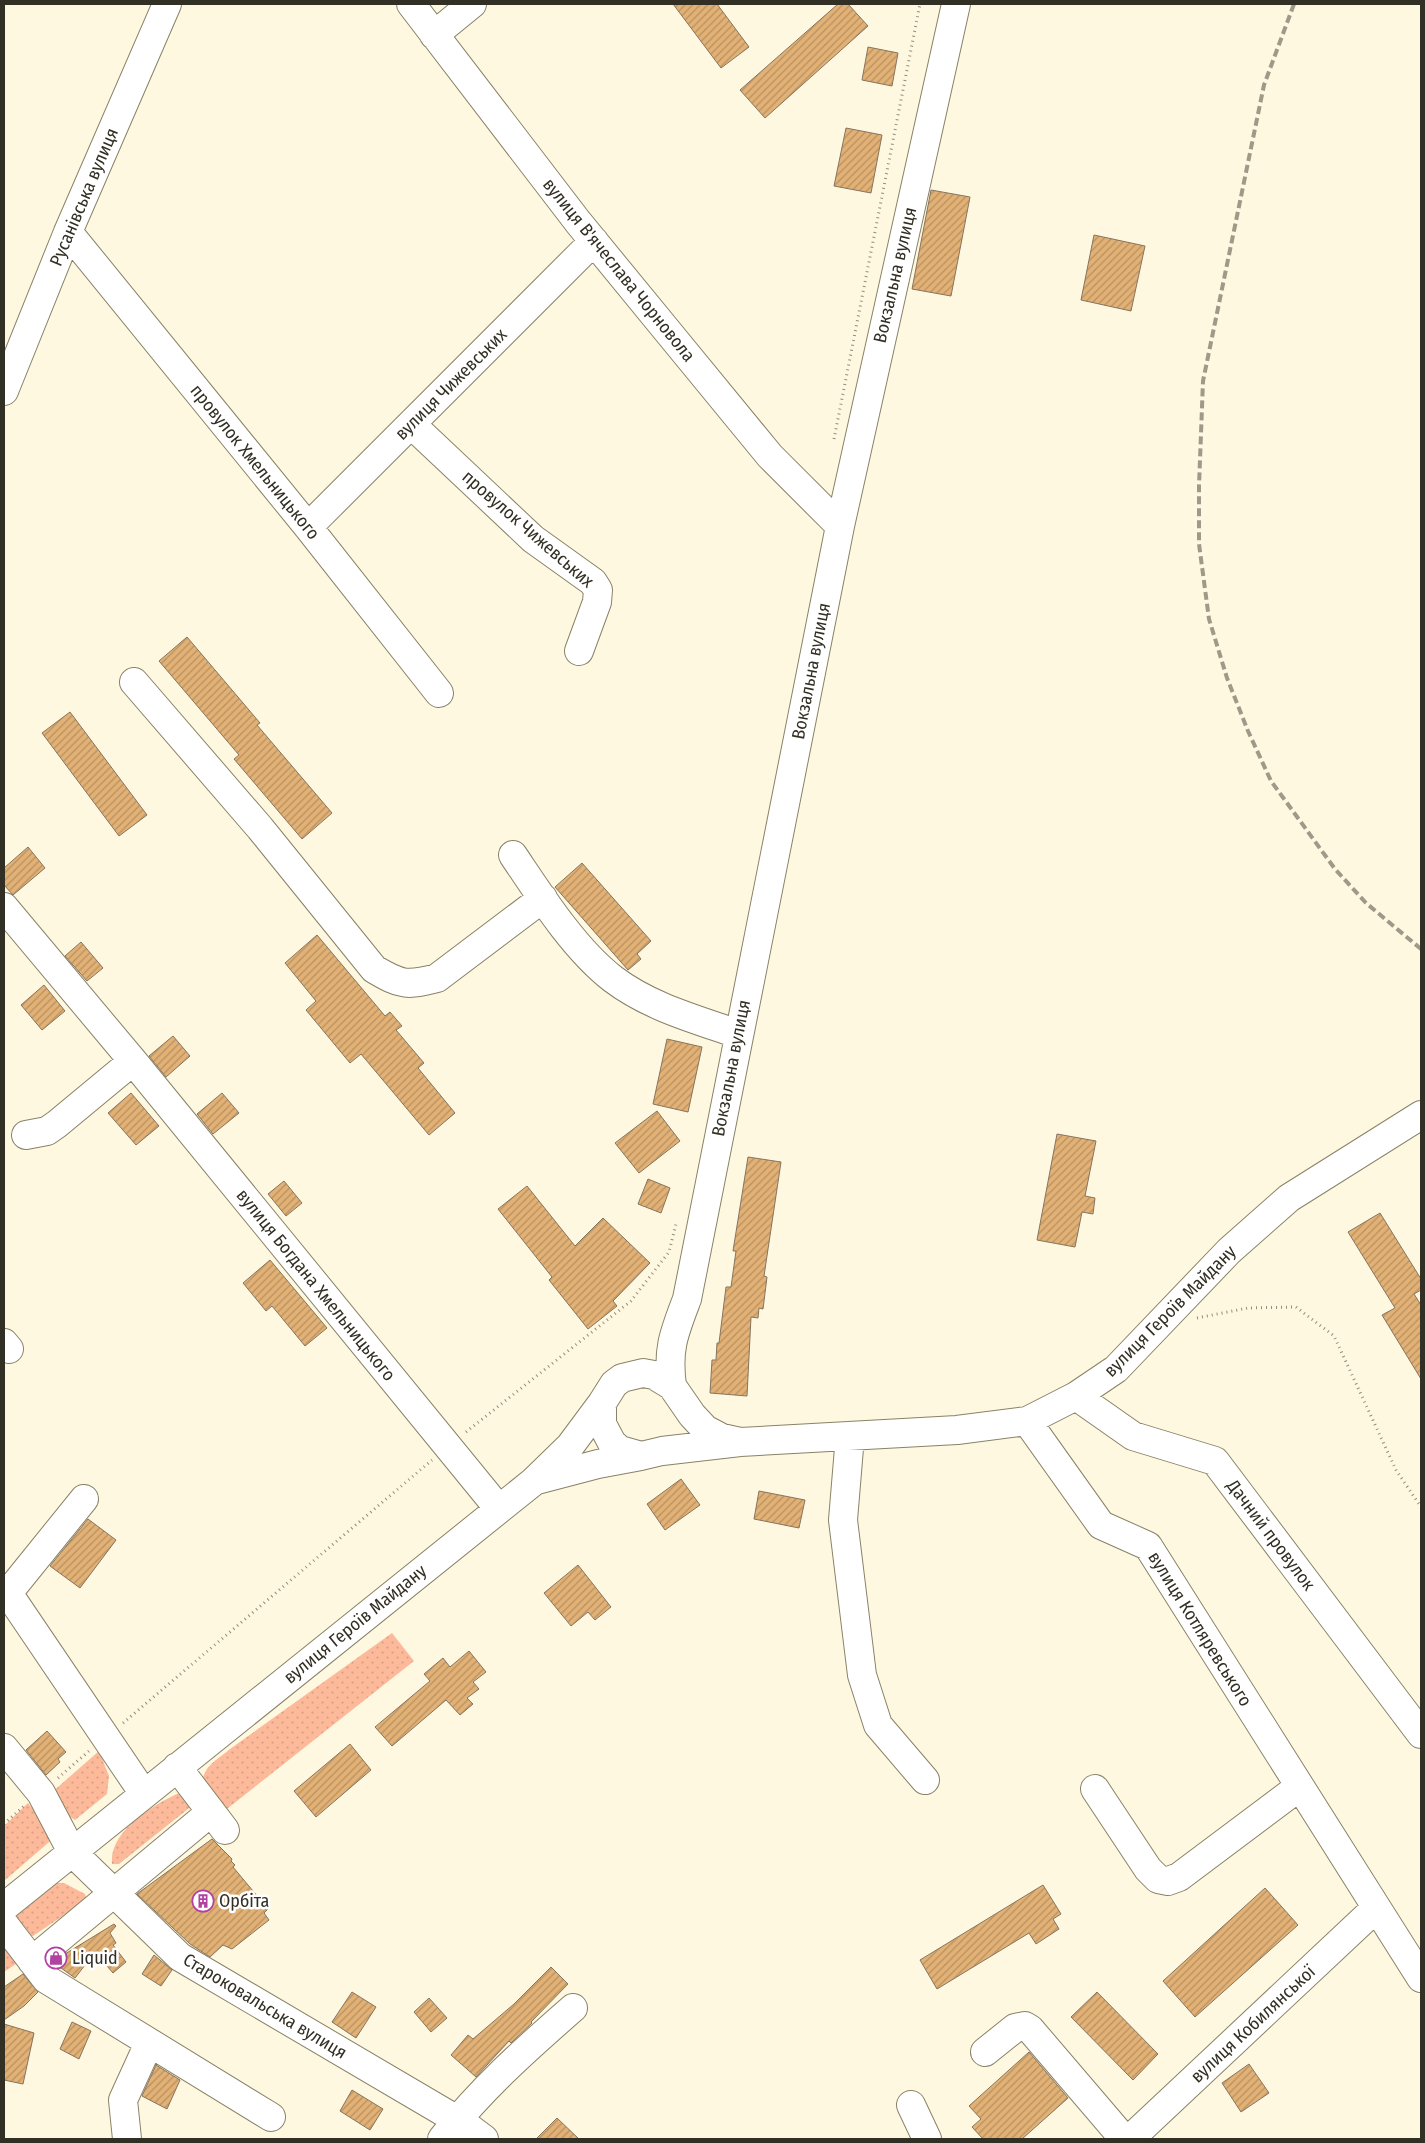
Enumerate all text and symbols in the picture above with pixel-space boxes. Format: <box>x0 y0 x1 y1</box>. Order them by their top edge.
street label: Русанівська вулиця <box>45 125 123 269</box>
street label: вулиця В'ячеслава Чорновола <box>538 174 700 366</box>
street label: Вокзальна вулиця <box>869 205 921 345</box>
street label: вулиця Чижевських <box>391 323 512 444</box>
street label: провулок Хмельницького <box>186 380 324 544</box>
street label: провулок Чижевських <box>458 466 598 592</box>
street label: Вокзальна вулиця <box>787 601 835 741</box>
street label: Вокзальна вулиця <box>707 998 755 1138</box>
street label: вулиця Богдана Хмельницького <box>232 1185 400 1385</box>
street label: вулиця Героїв Майдану <box>1100 1241 1240 1381</box>
street label: Дачний провулок <box>1222 1474 1320 1595</box>
street label: вулиця Котляревського <box>1143 1547 1257 1711</box>
street label: вулиця Героїв Майдану <box>279 1560 431 1688</box>
building icon: Орбіта <box>191 1889 215 1913</box>
place label: Орбіта <box>219 1890 269 1912</box>
shop icon: Liquid <box>44 1946 68 1970</box>
place label: Liquid <box>72 1947 118 1969</box>
street label: Староковальська вулиця <box>179 1948 351 2064</box>
street label: вулиця Кобилянської <box>1186 1960 1320 2087</box>

